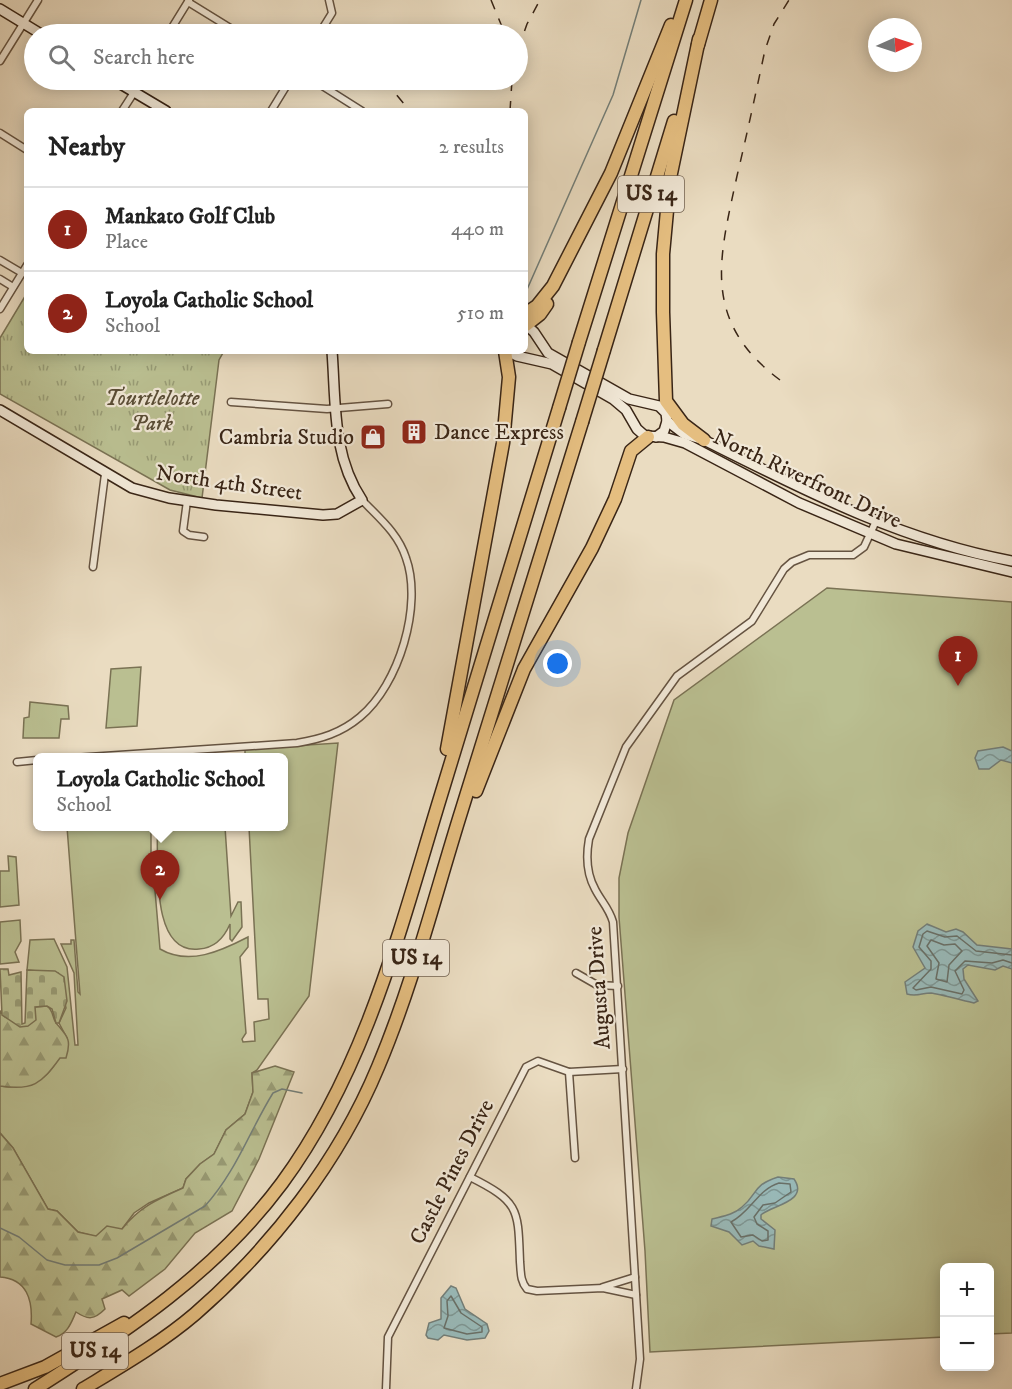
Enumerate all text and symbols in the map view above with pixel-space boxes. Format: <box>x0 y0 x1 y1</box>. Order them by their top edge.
north arrow <box>868 18 922 72</box>
search box <box>24 24 528 90</box>
icon: search <box>45 41 78 74</box>
text: Search here <box>93 44 195 71</box>
text: Nearby <box>48 131 125 164</box>
text: 2 results <box>439 135 504 160</box>
road number: US 14 <box>618 176 684 212</box>
text: Mankato Golf Club <box>105 203 275 230</box>
text: 1 <box>64 217 71 242</box>
text: 440 m <box>451 217 504 242</box>
text: Place <box>105 230 148 255</box>
text: Loyola Catholic School <box>105 287 313 314</box>
text: 2 <box>63 301 72 326</box>
text: 510 m <box>457 301 504 326</box>
text: School <box>105 314 160 339</box>
park label: Tourtlelotte Park <box>105 385 200 437</box>
building icon: Dance Express <box>399 417 429 447</box>
place label: Dance Express <box>434 419 564 446</box>
shop icon: Cambria Studio <box>358 422 388 452</box>
street label: North Riverfront Drive <box>708 423 906 535</box>
place label: Cambria Studio <box>219 424 354 451</box>
street label: North 4th Street <box>154 459 304 507</box>
pin: 1 <box>938 636 978 686</box>
your location <box>543 649 572 678</box>
popup <box>33 753 288 831</box>
text: Loyola Catholic School <box>56 766 265 793</box>
text: School <box>56 793 111 818</box>
pin: 2 <box>140 850 180 900</box>
street label: Augusta Drive <box>581 926 617 1050</box>
road number: US 14 <box>383 940 449 976</box>
street label: Castle Pines Drive <box>404 1095 500 1249</box>
map controls <box>940 1263 994 1371</box>
button: + <box>940 1263 994 1317</box>
button: − <box>940 1317 994 1371</box>
road number: US 14 <box>62 1333 128 1369</box>

